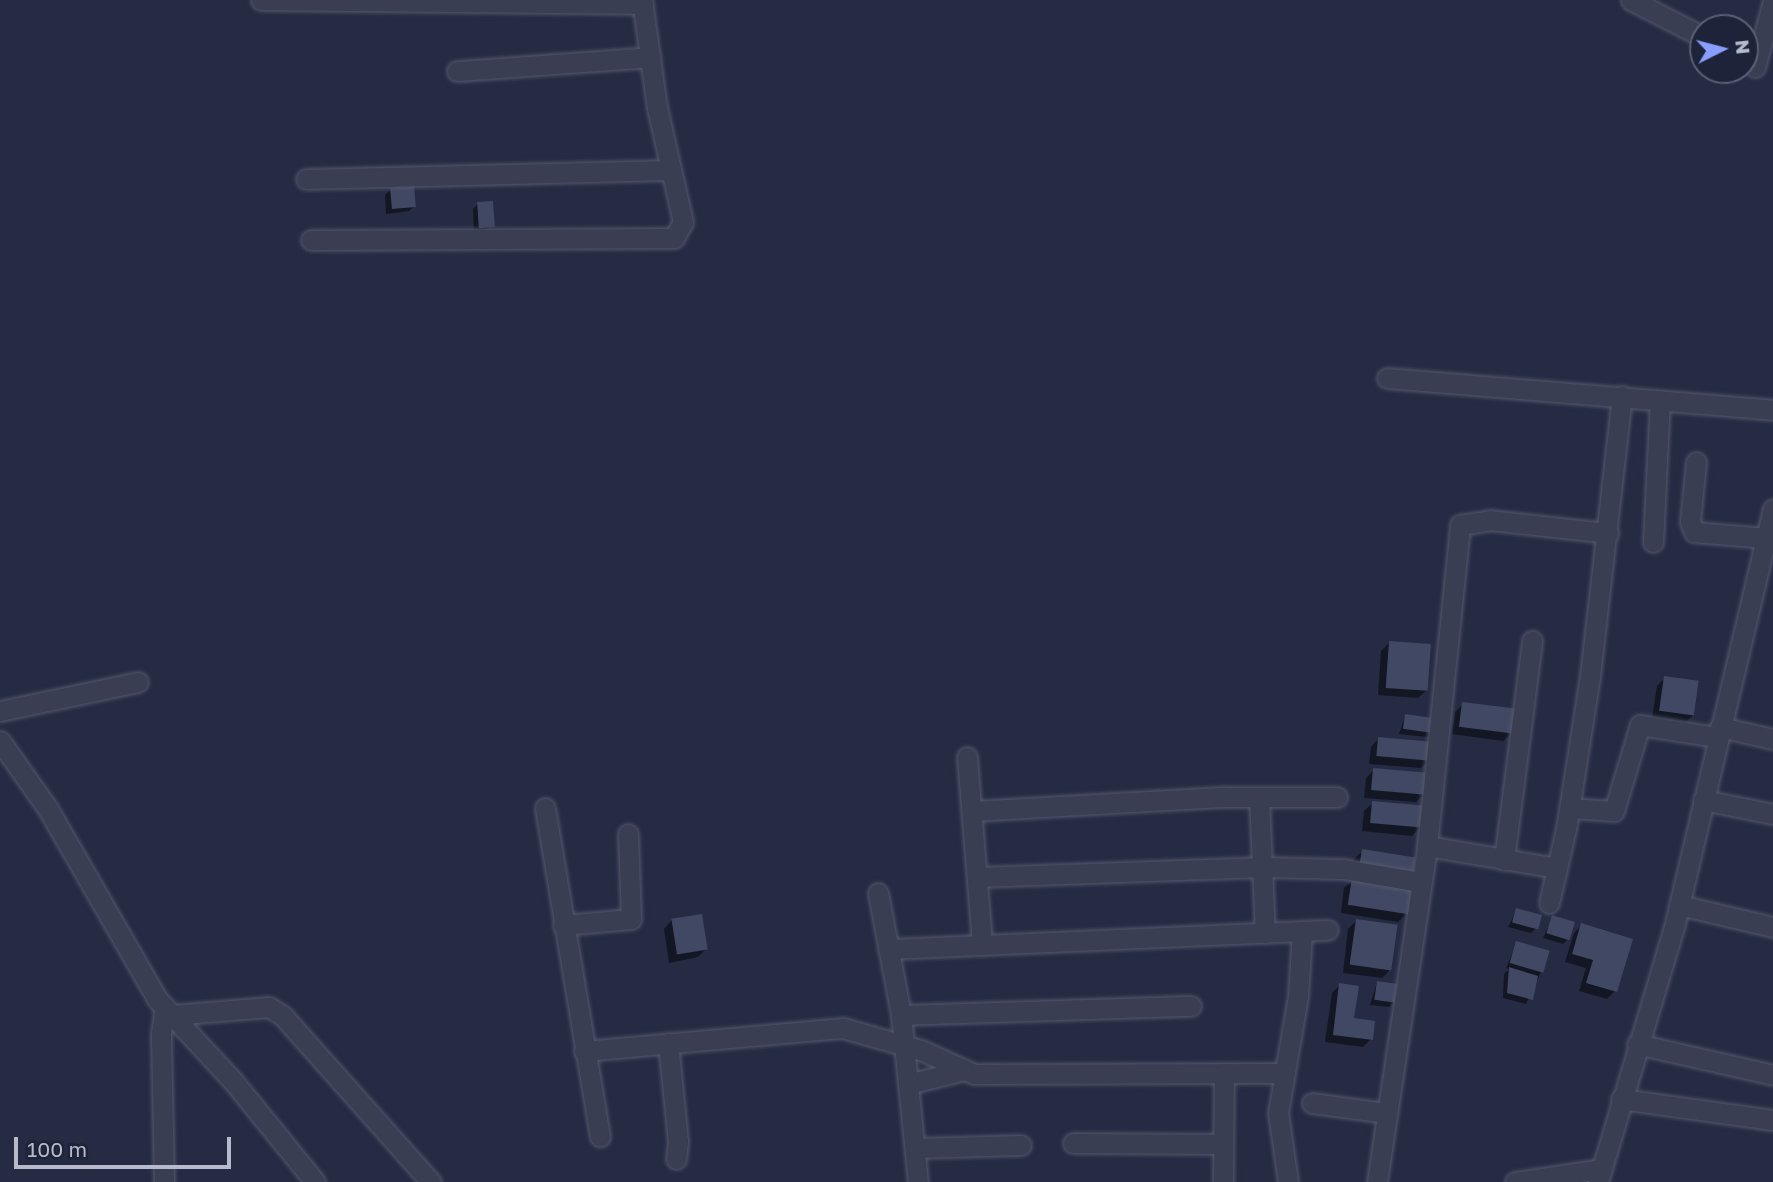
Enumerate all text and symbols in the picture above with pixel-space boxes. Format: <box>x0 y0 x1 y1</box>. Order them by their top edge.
north arrow <box>1689 14 1759 84</box>
text: N <box>1731 39 1756 55</box>
scale bar <box>18 1122 234 1166</box>
text: 100 m <box>27 1136 87 1162</box>

